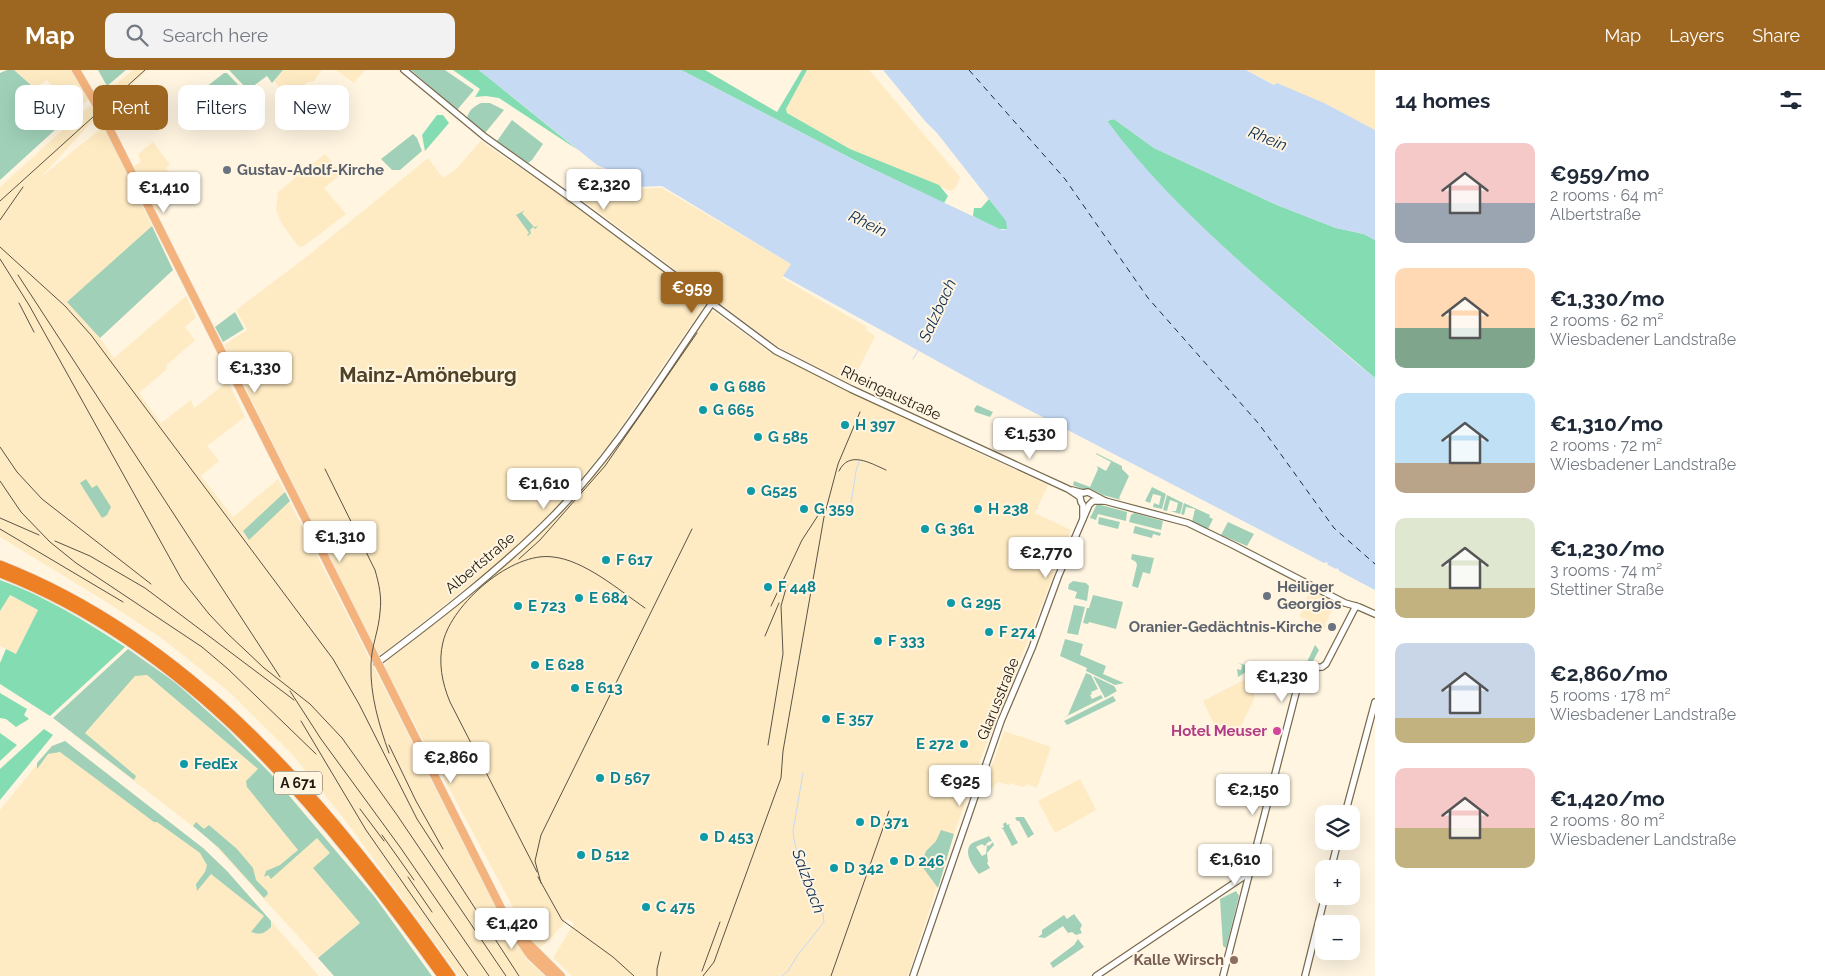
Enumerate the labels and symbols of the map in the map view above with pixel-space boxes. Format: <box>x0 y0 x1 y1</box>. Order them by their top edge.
water label: Rhein <box>1246 122 1290 155</box>
place label: Gustav-Adolf-Kirche <box>237 161 384 179</box>
marker: Gustav-Adolf-Kirche <box>221 164 233 176</box>
pin: €2,320 <box>563 168 645 211</box>
pin: €1,410 <box>123 172 205 214</box>
water label: Rhein <box>846 206 890 241</box>
pin: €959 <box>662 272 722 314</box>
water label: Salzbach <box>914 276 960 346</box>
pin: €1,330 <box>214 352 296 394</box>
street label: Rheingaustraße <box>838 362 944 424</box>
district label: Mainz-Amöneburg <box>339 363 517 387</box>
place label: G 686 <box>724 378 766 396</box>
marker: G 686 <box>708 381 720 393</box>
place label: G 665 <box>713 401 754 419</box>
marker: G 665 <box>697 404 709 416</box>
place label: H 397 <box>855 416 896 434</box>
pin: €1,530 <box>989 418 1071 460</box>
marker: H 397 <box>839 419 851 431</box>
place label: G 585 <box>768 428 808 446</box>
marker: G 585 <box>752 431 764 443</box>
pin: €1,610 <box>503 468 585 510</box>
place label: G525 <box>761 482 797 500</box>
marker: G525 <box>745 485 757 497</box>
place label: G 359 <box>814 500 854 518</box>
place label: H 238 <box>988 500 1029 518</box>
marker: G 359 <box>798 503 810 515</box>
marker: H 238 <box>972 503 984 515</box>
pin: €1,310 <box>299 520 381 563</box>
place label: G 361 <box>935 520 975 538</box>
marker: G 361 <box>919 523 931 535</box>
street label: Albertstraße <box>442 529 519 597</box>
pin: €2,770 <box>1005 536 1087 579</box>
place label: F 617 <box>616 551 653 569</box>
marker: F 617 <box>600 554 612 566</box>
place label: F 448 <box>778 578 816 596</box>
place label: Heiliger Georgios <box>1277 578 1342 613</box>
marker: F 448 <box>762 581 774 593</box>
place label: E 684 <box>589 589 629 607</box>
marker: Heiliger Georgios <box>1261 590 1273 602</box>
marker: E 684 <box>573 592 585 604</box>
place label: G 295 <box>961 594 1001 612</box>
place label: E 723 <box>528 597 566 615</box>
marker: G 295 <box>945 597 957 609</box>
marker: E 723 <box>512 600 524 612</box>
place label: Oranier-Gedächtnis-Kirche <box>1129 618 1322 636</box>
marker: Oranier-Gedächtnis-Kirche <box>1326 621 1338 633</box>
place label: F 274 <box>999 623 1036 641</box>
marker: F 274 <box>983 626 995 638</box>
place label: F 333 <box>888 632 925 650</box>
marker: F 333 <box>872 635 884 647</box>
street label: Glarusstraße <box>973 655 1023 743</box>
place label: E 628 <box>545 656 584 674</box>
marker: E 628 <box>529 659 541 671</box>
pin: €1,230 <box>1241 660 1323 703</box>
place label: E 613 <box>585 679 623 697</box>
marker: E 613 <box>569 682 581 694</box>
place label: E 357 <box>836 710 874 728</box>
marker: E 357 <box>820 713 832 725</box>
place label: Hotel Meuser <box>1171 722 1267 740</box>
marker: Hotel Meuser <box>1271 725 1283 737</box>
place label: E 272 <box>916 735 954 753</box>
marker: E 272 <box>958 738 970 750</box>
pin: €2,860 <box>410 742 492 784</box>
place label: FedEx <box>194 755 238 773</box>
marker: FedEx <box>178 758 190 770</box>
pin: €925 <box>930 764 990 807</box>
place label: D 567 <box>610 769 651 787</box>
road number: A 671 <box>274 771 322 794</box>
marker: D 567 <box>594 772 606 784</box>
pin: €2,150 <box>1212 774 1294 816</box>
place label: D 371 <box>870 813 909 831</box>
marker: D 371 <box>854 816 866 828</box>
place label: D 453 <box>714 828 754 846</box>
marker: D 453 <box>698 831 710 843</box>
pin: €1,610 <box>1194 844 1276 886</box>
water label: Salzbach <box>788 845 829 916</box>
place label: D 512 <box>591 846 630 864</box>
marker: D 512 <box>575 849 587 861</box>
place label: D 246 <box>904 852 944 870</box>
marker: D 246 <box>888 855 900 867</box>
place label: D 342 <box>844 859 884 877</box>
marker: D 342 <box>828 862 840 874</box>
place label: C 475 <box>656 898 695 916</box>
marker: C 475 <box>640 901 652 913</box>
pin: €1,420 <box>471 908 553 950</box>
place label: Kalle Wirsch <box>1133 951 1224 969</box>
marker: Kalle Wirsch <box>1228 954 1240 966</box>

